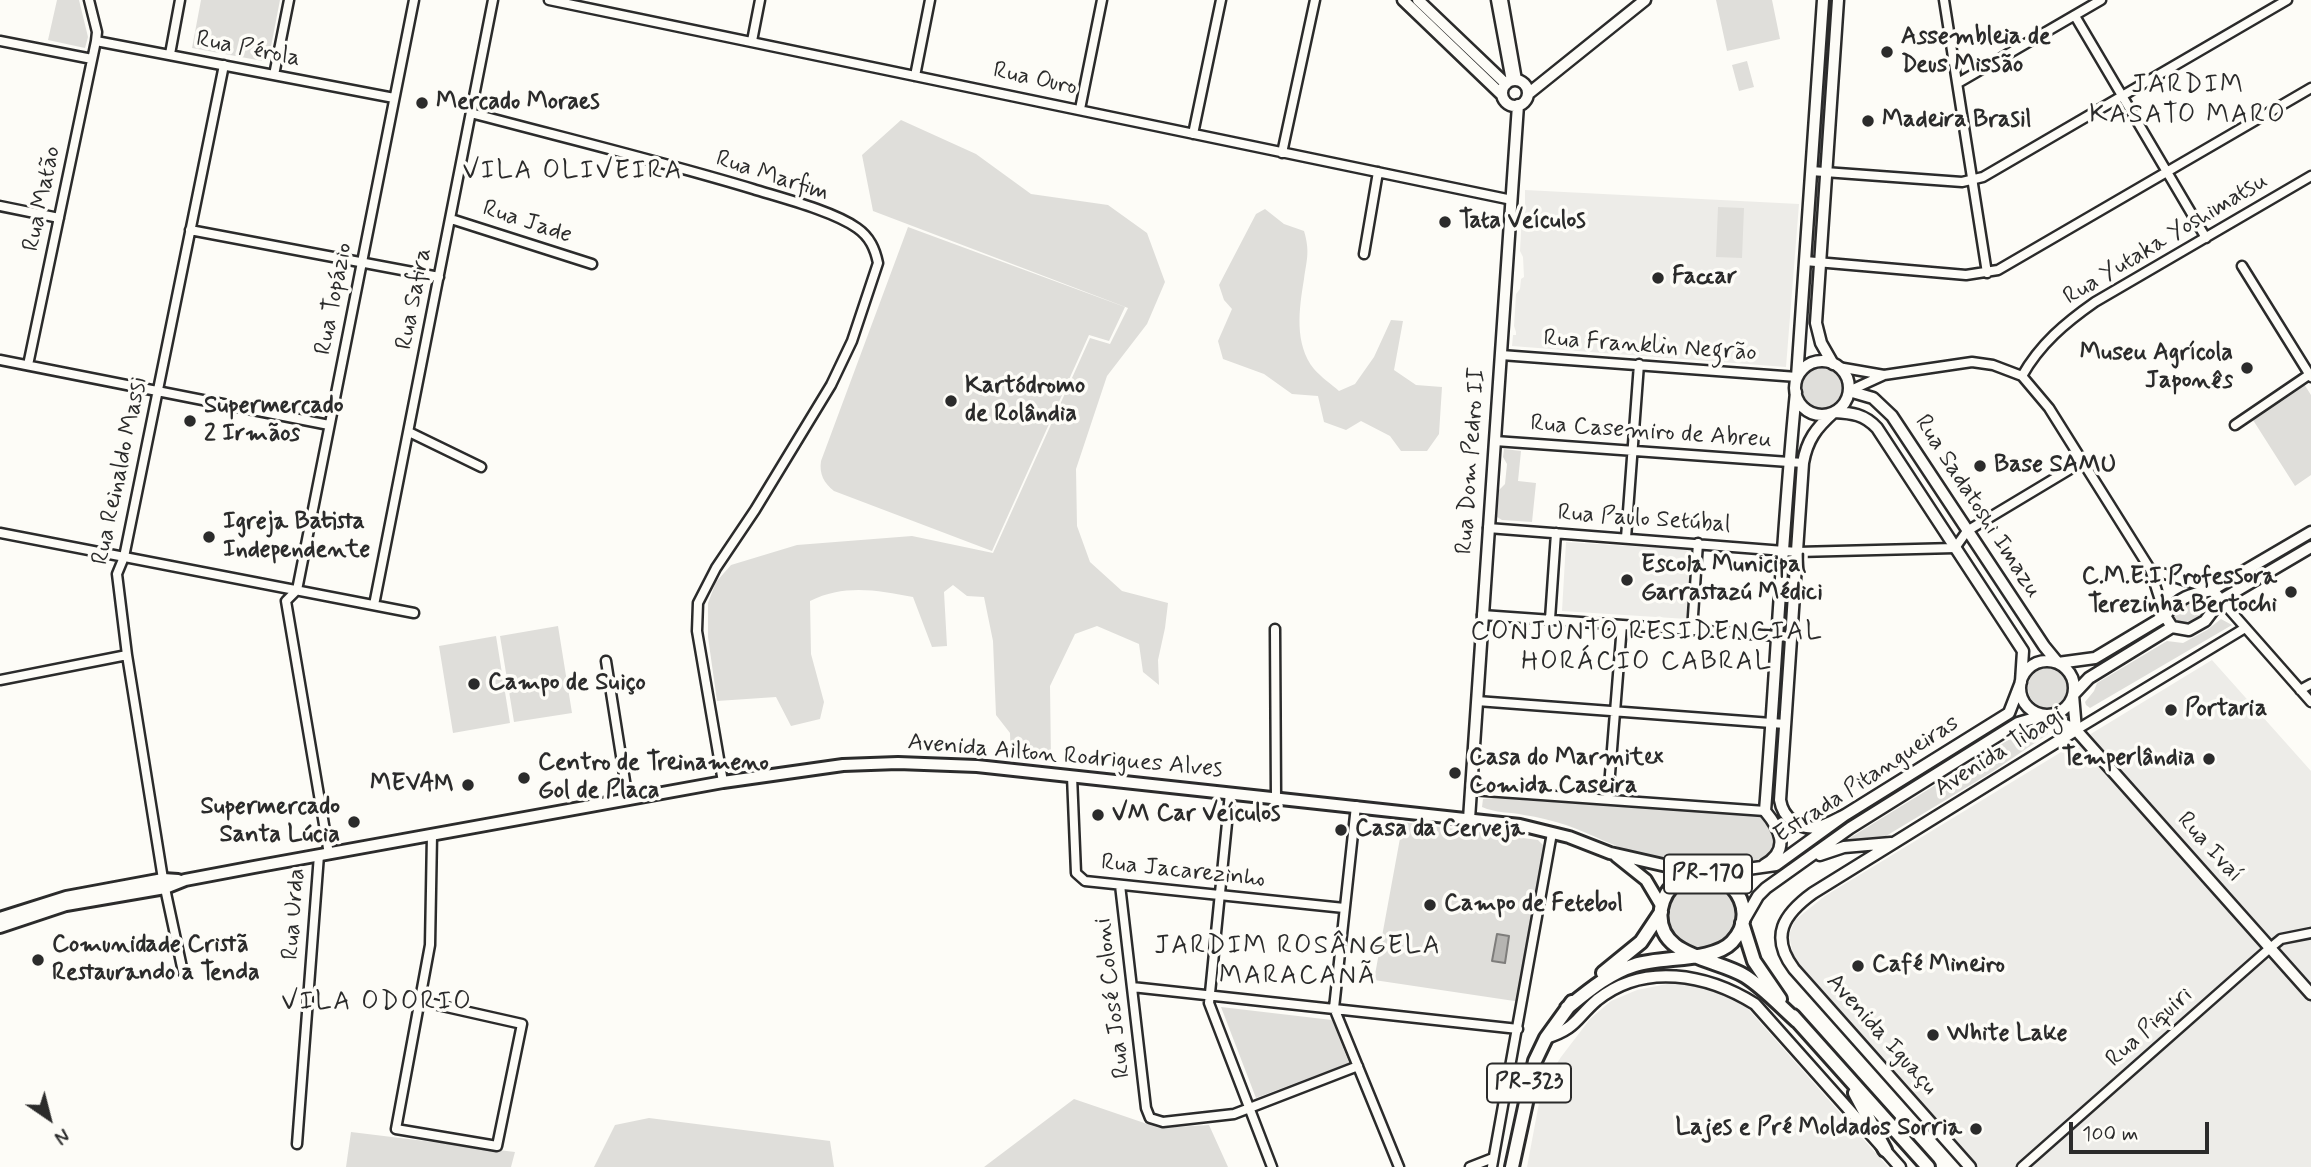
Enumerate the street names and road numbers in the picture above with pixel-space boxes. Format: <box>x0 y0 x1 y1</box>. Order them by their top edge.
street label: Rua Pérola <box>193 26 303 74</box>
street label: Rua Ouro <box>990 57 1080 103</box>
street label: Rua Matão <box>18 144 68 254</box>
street label: Rua Marfim <box>712 145 832 209</box>
street label: Rua Yutaka Yoshimatsu <box>2059 168 2273 312</box>
street label: Rua Jade <box>479 195 575 251</box>
street label: Rua Topázio <box>310 240 360 358</box>
street label: Rua Safira <box>391 246 439 352</box>
street label: Rua Franklin Negrão <box>1542 325 1758 369</box>
street label: Rua Dom Pedro II <box>1451 366 1493 556</box>
street label: Rua Reinaldo Massi <box>87 374 155 568</box>
street label: Rua Casemiro de Abreu <box>1529 410 1773 456</box>
street label: Rua Sadatoshi Imazu <box>1907 410 2047 604</box>
street label: Rua Paulo Setúbal <box>1557 500 1731 540</box>
street label: Avenida Tibagi <box>1930 702 2070 804</box>
street label: Estrada Pitangueiras <box>1769 709 1965 851</box>
street label: Avenida Ailton Rodrigues Alves <box>906 729 1224 785</box>
street label: Rua Ivaí <box>2170 807 2248 889</box>
street label: Rua Jacarezinho <box>1099 849 1267 895</box>
road number: PR-170 <box>1664 854 1752 894</box>
street label: Rua Urda <box>277 867 313 961</box>
street label: Rua José Coloni <box>1090 916 1138 1080</box>
street label: Avenida Iguaçu <box>1819 968 1943 1102</box>
street label: Rua Piquiri <box>2101 982 2199 1074</box>
road number: PR-323 <box>1487 1064 1571 1102</box>

